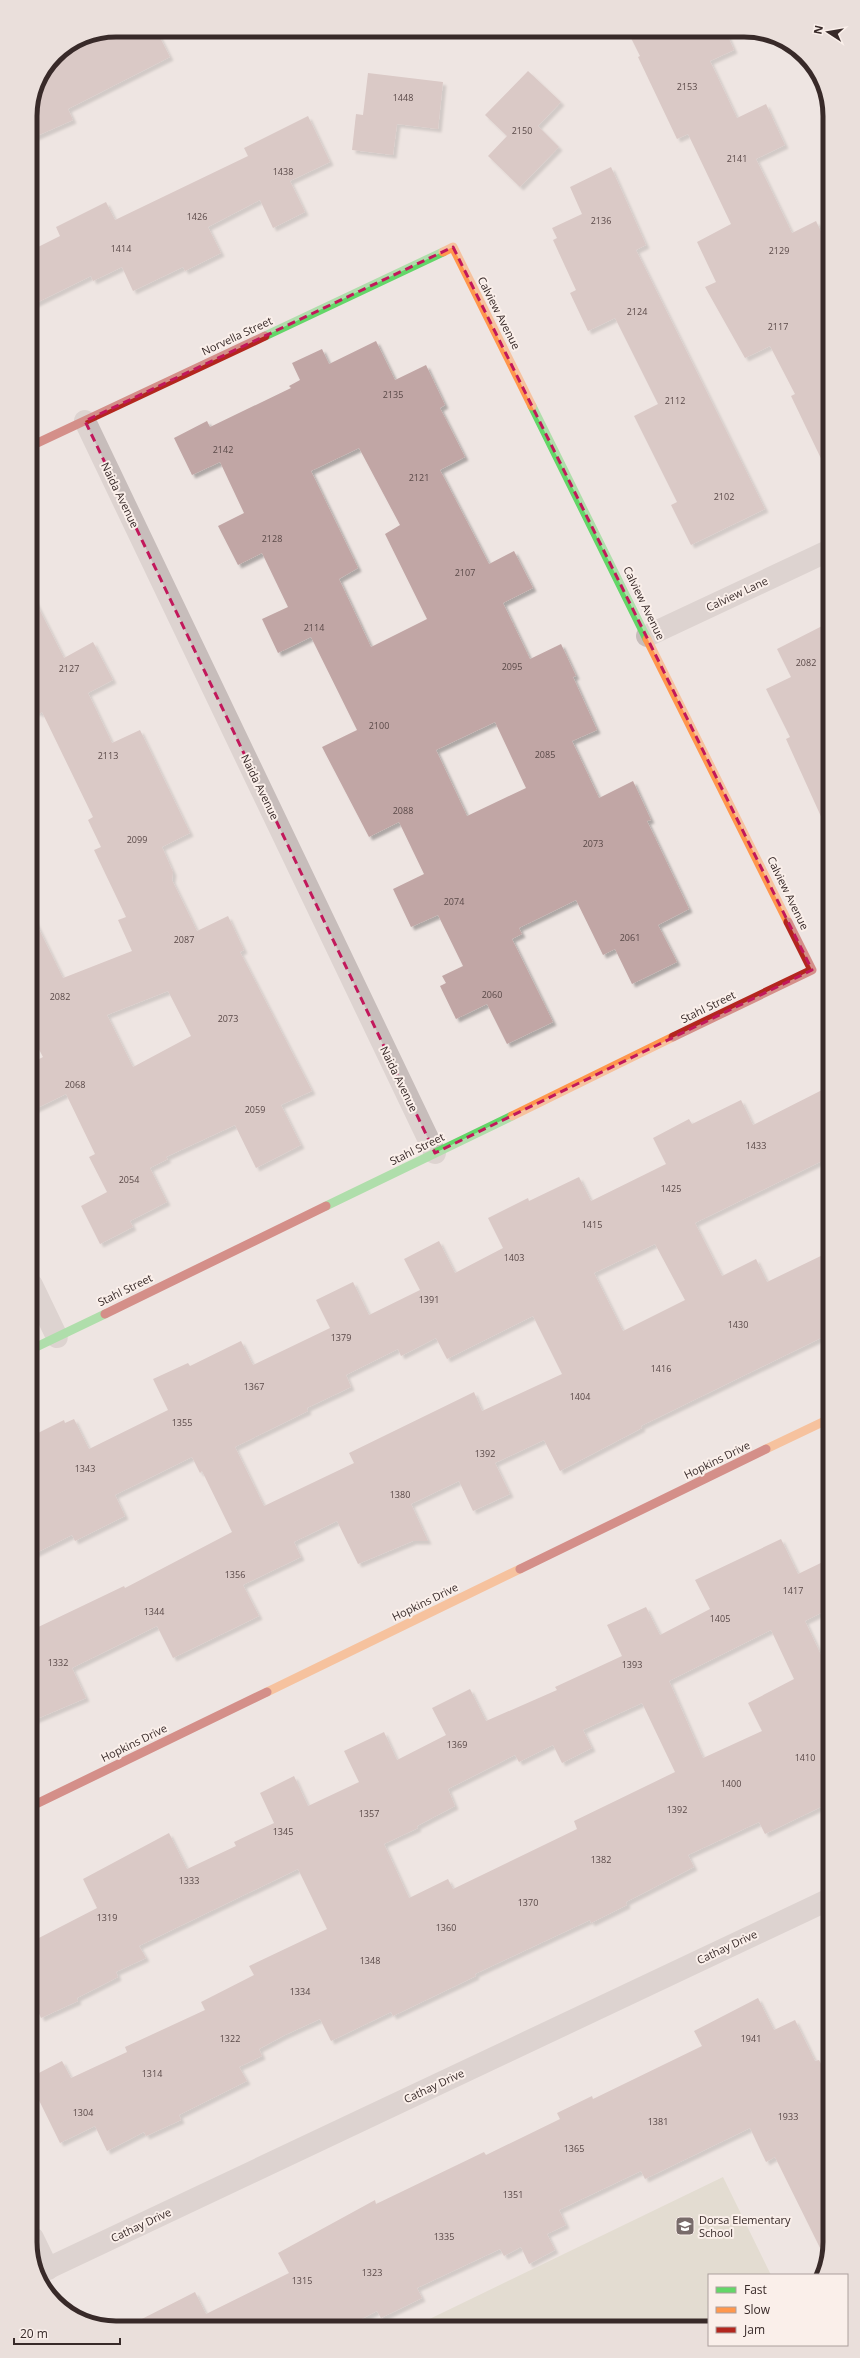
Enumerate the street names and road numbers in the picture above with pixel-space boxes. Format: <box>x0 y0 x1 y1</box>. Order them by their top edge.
street label: Calview Avenue <box>475 274 524 352</box>
street label: Norvella Street <box>199 313 275 358</box>
street label: Naida Avenue <box>98 460 143 530</box>
street label: Calview Avenue <box>620 564 669 642</box>
street label: Calview Lane <box>704 573 770 614</box>
street label: Naida Avenue <box>238 752 283 822</box>
street label: Calview Avenue <box>764 854 813 932</box>
street label: Stahl Street <box>678 987 738 1026</box>
street label: Naida Avenue <box>377 1044 422 1114</box>
street label: Stahl Street <box>387 1129 447 1168</box>
street label: Stahl Street <box>95 1270 155 1309</box>
street label: Hopkins Drive <box>681 1437 752 1482</box>
street label: Hopkins Drive <box>389 1579 460 1624</box>
street label: Hopkins Drive <box>98 1720 169 1765</box>
street label: Cathay Drive <box>694 1926 759 1967</box>
street label: Cathay Drive <box>401 2065 466 2106</box>
street label: Cathay Drive <box>108 2204 173 2245</box>

